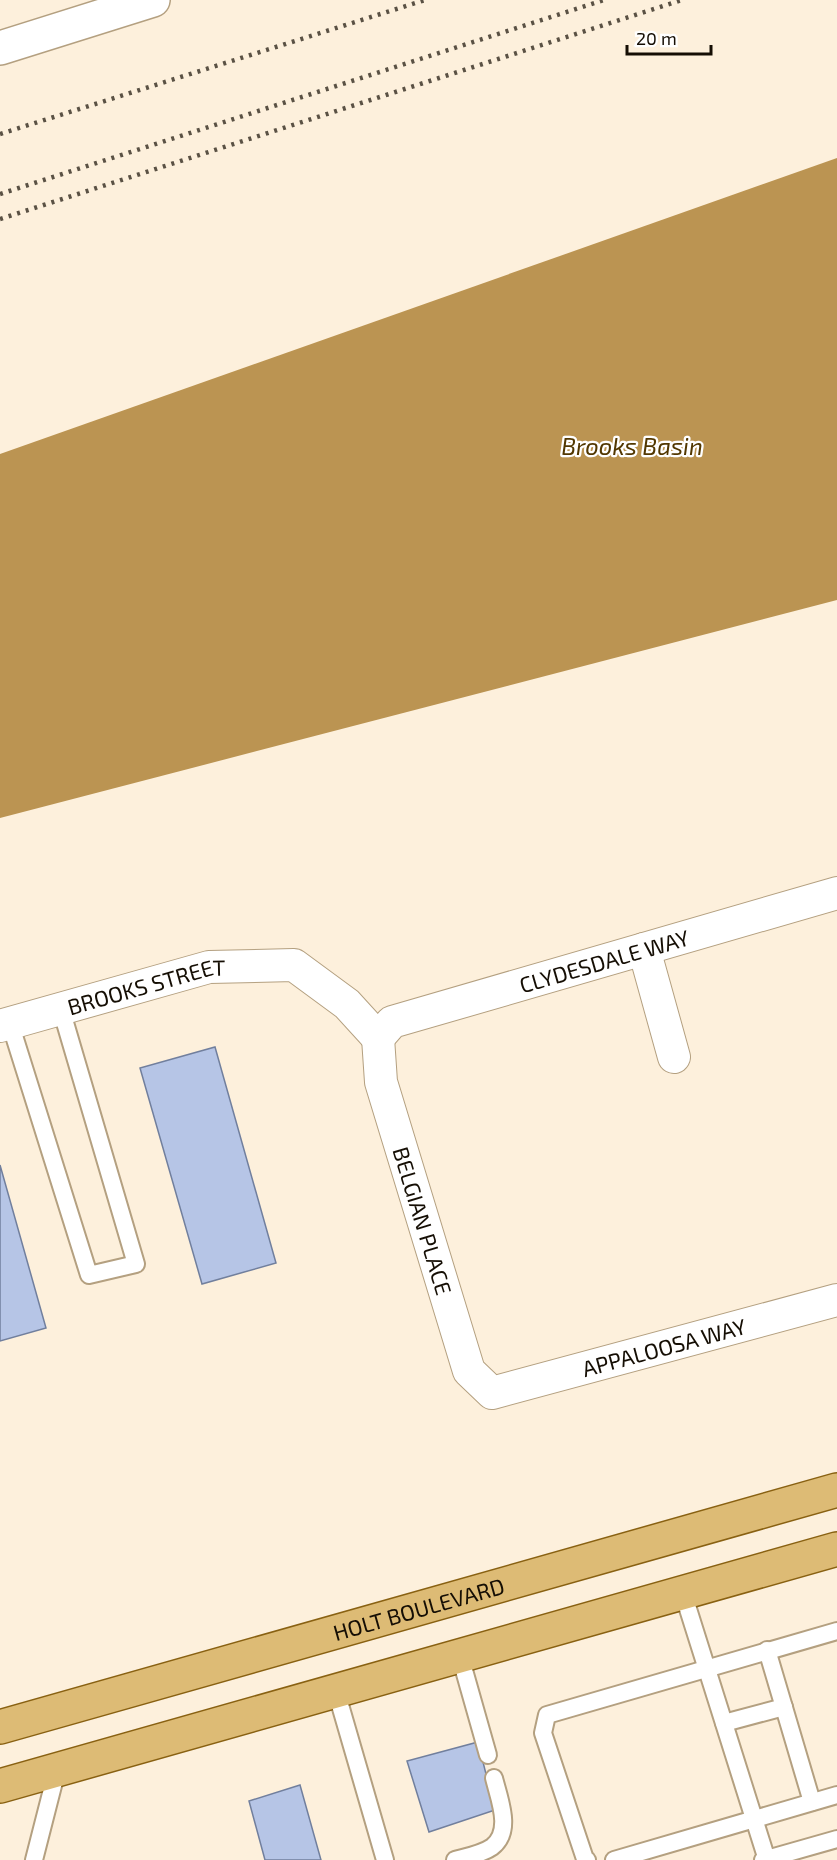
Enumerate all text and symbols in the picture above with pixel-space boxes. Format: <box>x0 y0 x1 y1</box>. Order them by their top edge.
scale bar <box>627 18 711 56</box>
text: 20 m <box>636 27 677 49</box>
water label: Brooks Basin <box>561 431 703 460</box>
street label: CLYDESDALE WAY <box>516 923 692 997</box>
street label: BROOKS STREET <box>64 954 226 1019</box>
street label: BELGIAN PLACE <box>388 1143 458 1298</box>
street label: APPALOOSA WAY <box>579 1312 749 1381</box>
street label: HOLT BOULEVARD <box>330 1572 507 1645</box>

